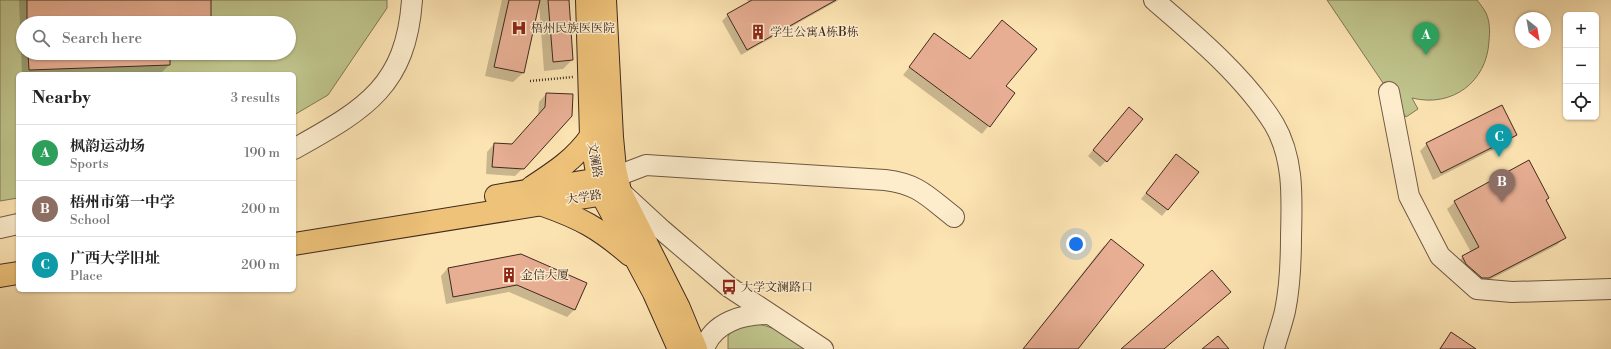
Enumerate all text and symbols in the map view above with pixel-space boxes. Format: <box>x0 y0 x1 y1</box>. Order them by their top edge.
north arrow <box>1515 12 1551 48</box>
map controls <box>1563 12 1599 120</box>
button: + <box>1563 12 1599 48</box>
search box <box>16 16 296 60</box>
hospital icon: 梧州民族医医院 <box>510 19 528 37</box>
place label: 梧州民族医医院 <box>531 21 615 36</box>
pin: A <box>1413 22 1439 55</box>
building icon: 学生公寓A栋B栋 <box>749 23 767 41</box>
place label: 学生公寓A栋B栋 <box>770 25 859 40</box>
icon: search <box>30 27 52 49</box>
text: Search here <box>62 29 142 48</box>
button: − <box>1563 48 1599 84</box>
button: locate <box>1563 84 1599 120</box>
text: Nearby <box>32 87 91 109</box>
text: 3 results <box>231 90 280 106</box>
pin: C <box>1486 124 1512 157</box>
text: 枫韵运动场 <box>70 137 145 156</box>
street label: 文澜路 <box>584 141 605 179</box>
text: A <box>40 145 50 161</box>
text: 190 m <box>244 145 280 161</box>
text: Sports <box>70 156 109 172</box>
pin: B <box>1489 169 1515 202</box>
street label: 大学路 <box>565 187 603 208</box>
text: 梧州市第一中学 <box>70 193 175 212</box>
text: B <box>40 201 50 217</box>
text: 200 m <box>241 201 280 217</box>
text: School <box>70 212 110 228</box>
your location <box>1066 234 1086 254</box>
text: 广西大学旧址 <box>70 249 160 268</box>
text: C <box>40 257 50 273</box>
text: 200 m <box>241 257 280 273</box>
building icon: 金信大厦 <box>500 266 518 284</box>
text: Place <box>70 268 102 284</box>
place label: 金信大厦 <box>521 268 569 283</box>
bus stop icon: 大学文澜路口 <box>720 278 738 296</box>
place label: 大学文澜路口 <box>741 280 813 295</box>

